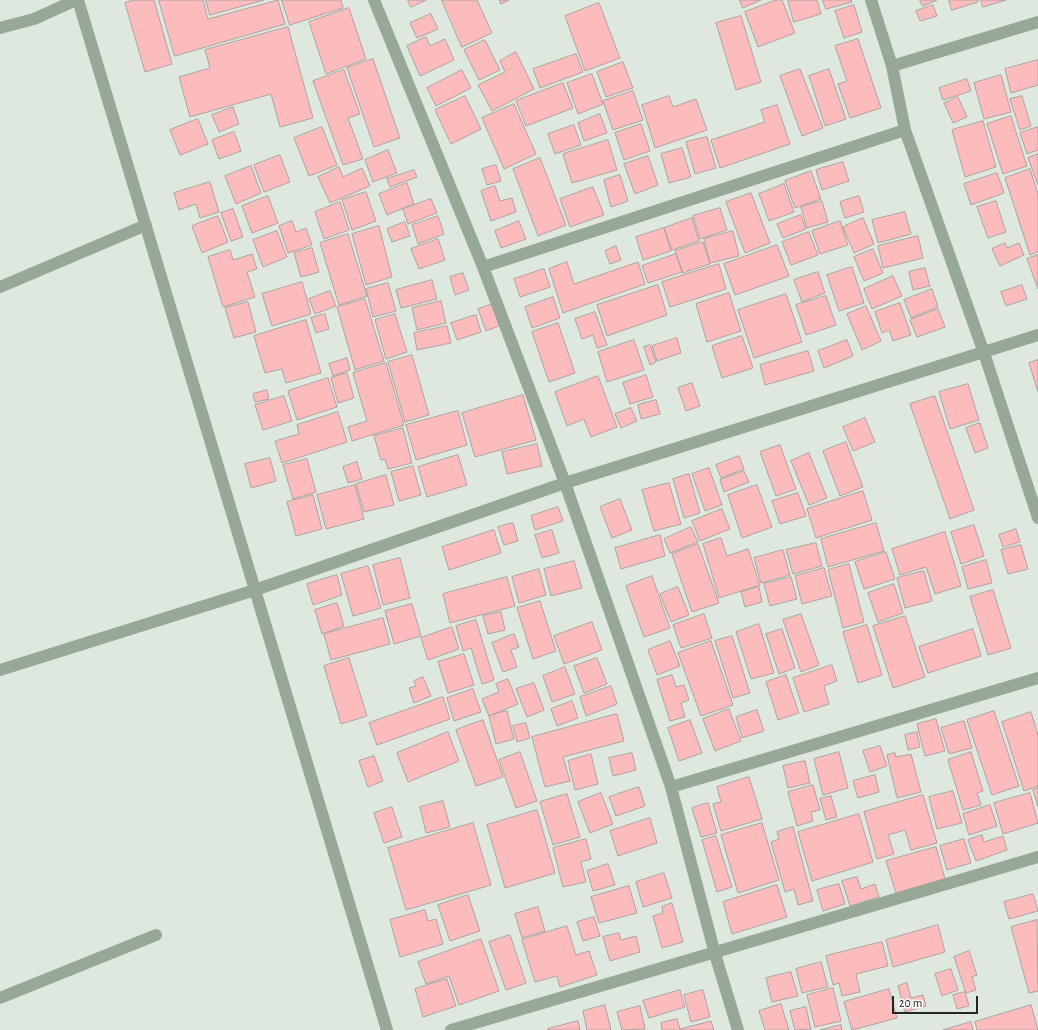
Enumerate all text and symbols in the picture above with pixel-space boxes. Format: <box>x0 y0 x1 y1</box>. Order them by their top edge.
scale bar <box>894 988 980 1014</box>
text: 20 m <box>899 997 922 1009</box>

